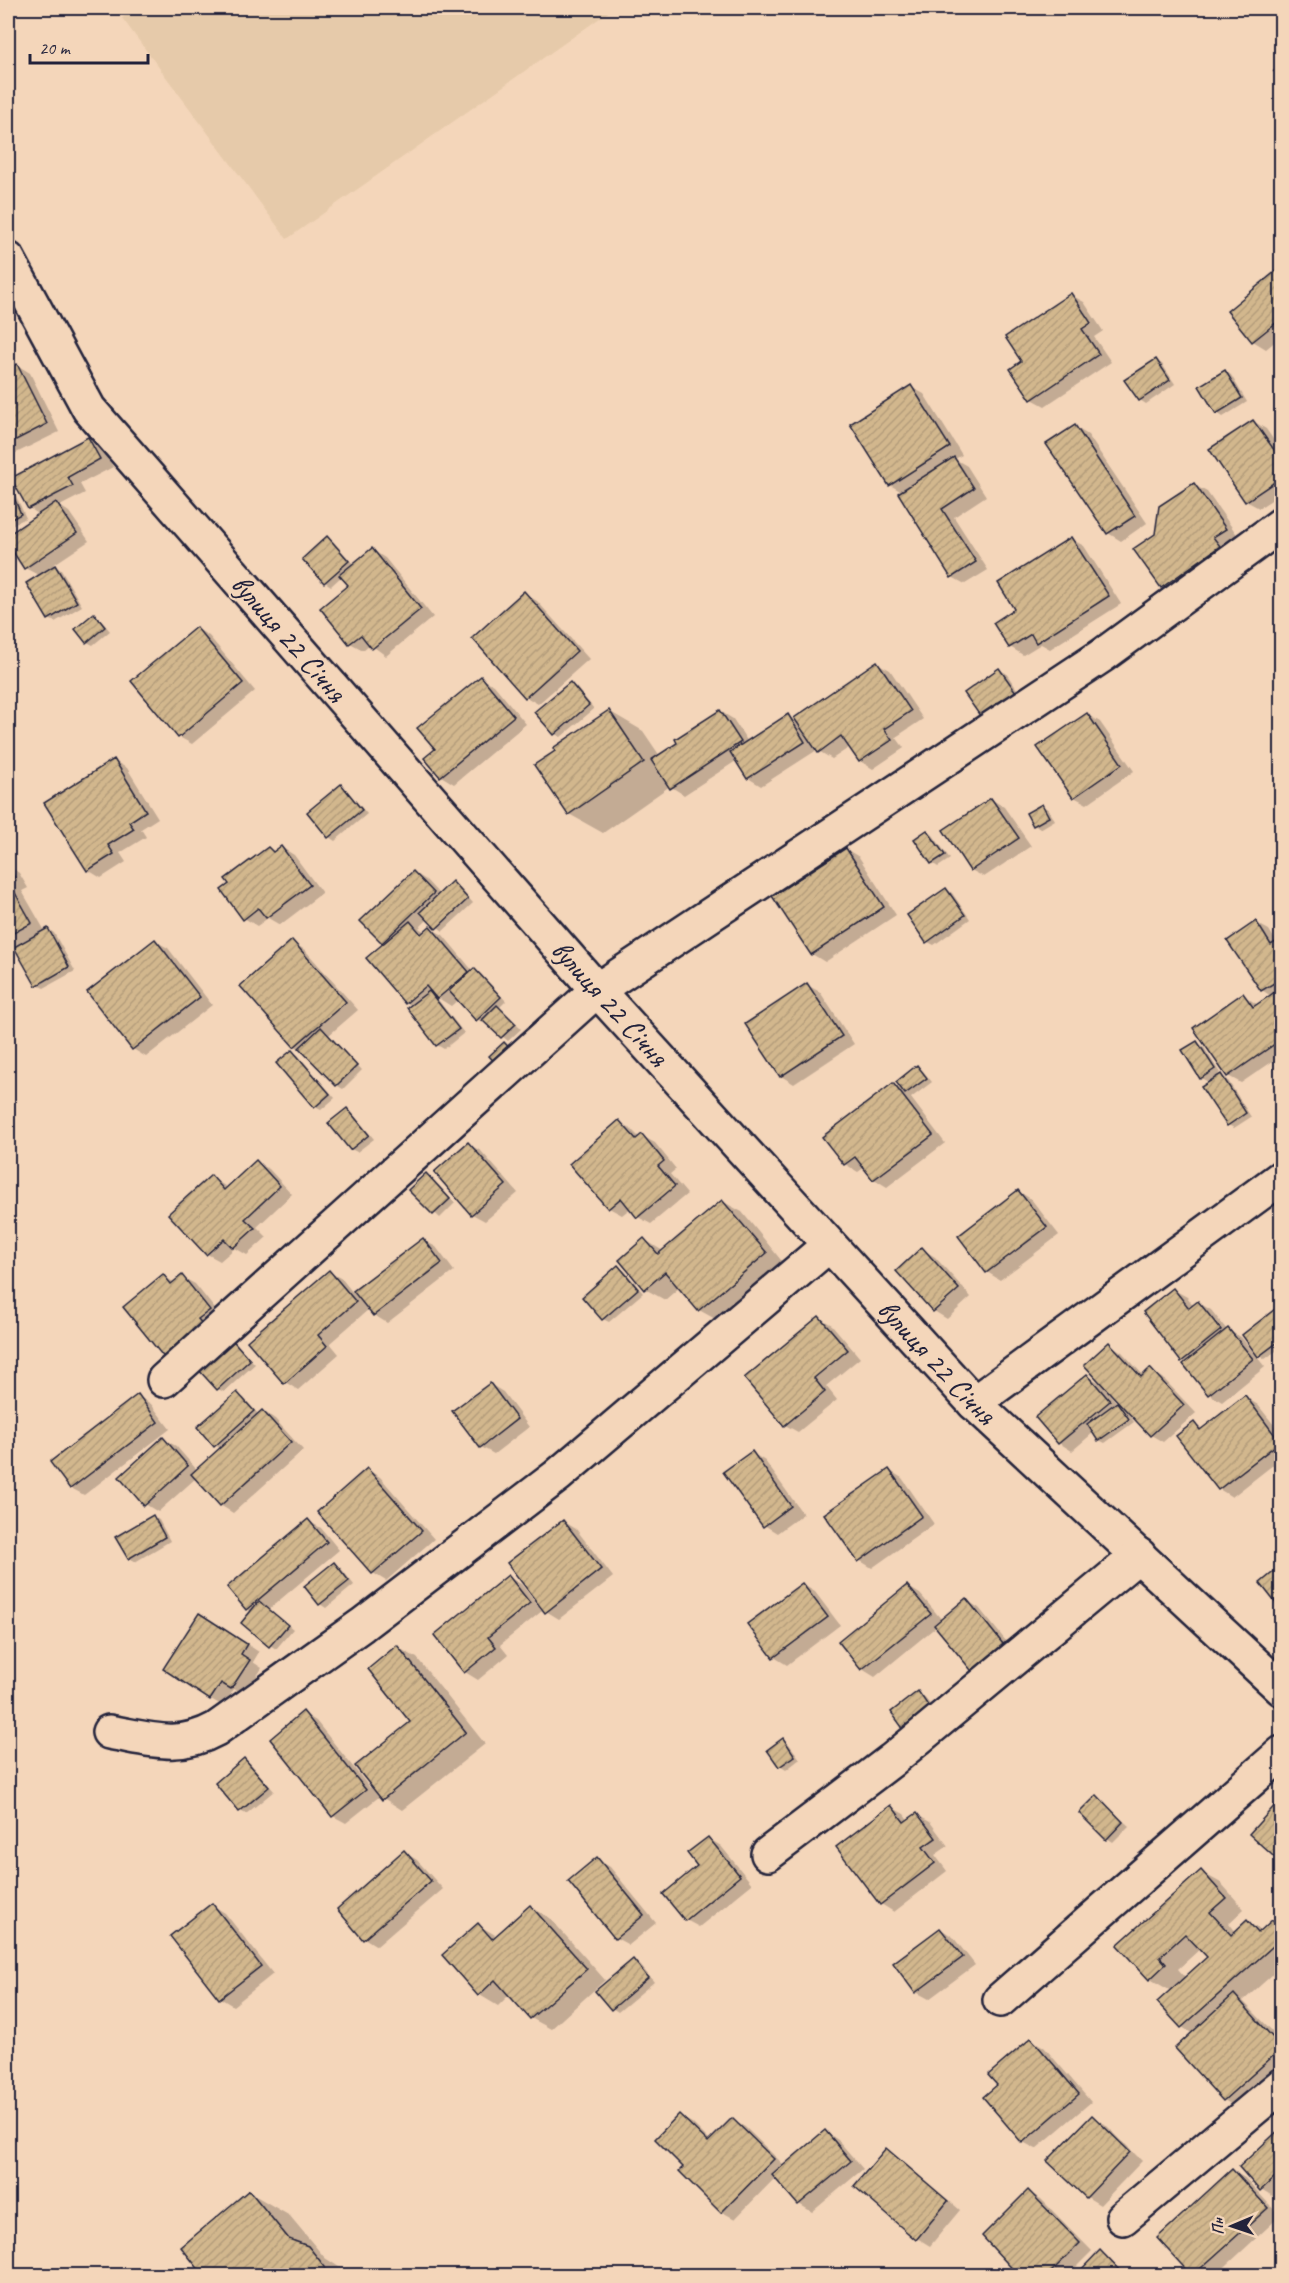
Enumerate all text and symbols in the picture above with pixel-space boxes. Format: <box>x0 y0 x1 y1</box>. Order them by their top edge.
scale bar <box>30 27 148 65</box>
text: 20 m <box>39 37 72 59</box>
street label: вулиця 22 Січня <box>223 566 356 711</box>
street label: вулиця 22 Січня <box>543 932 678 1075</box>
street label: вулиця 22 Січня <box>869 1291 1005 1434</box>
north arrow <box>1202 2196 1262 2256</box>
text: Пн <box>1208 2217 1228 2235</box>

